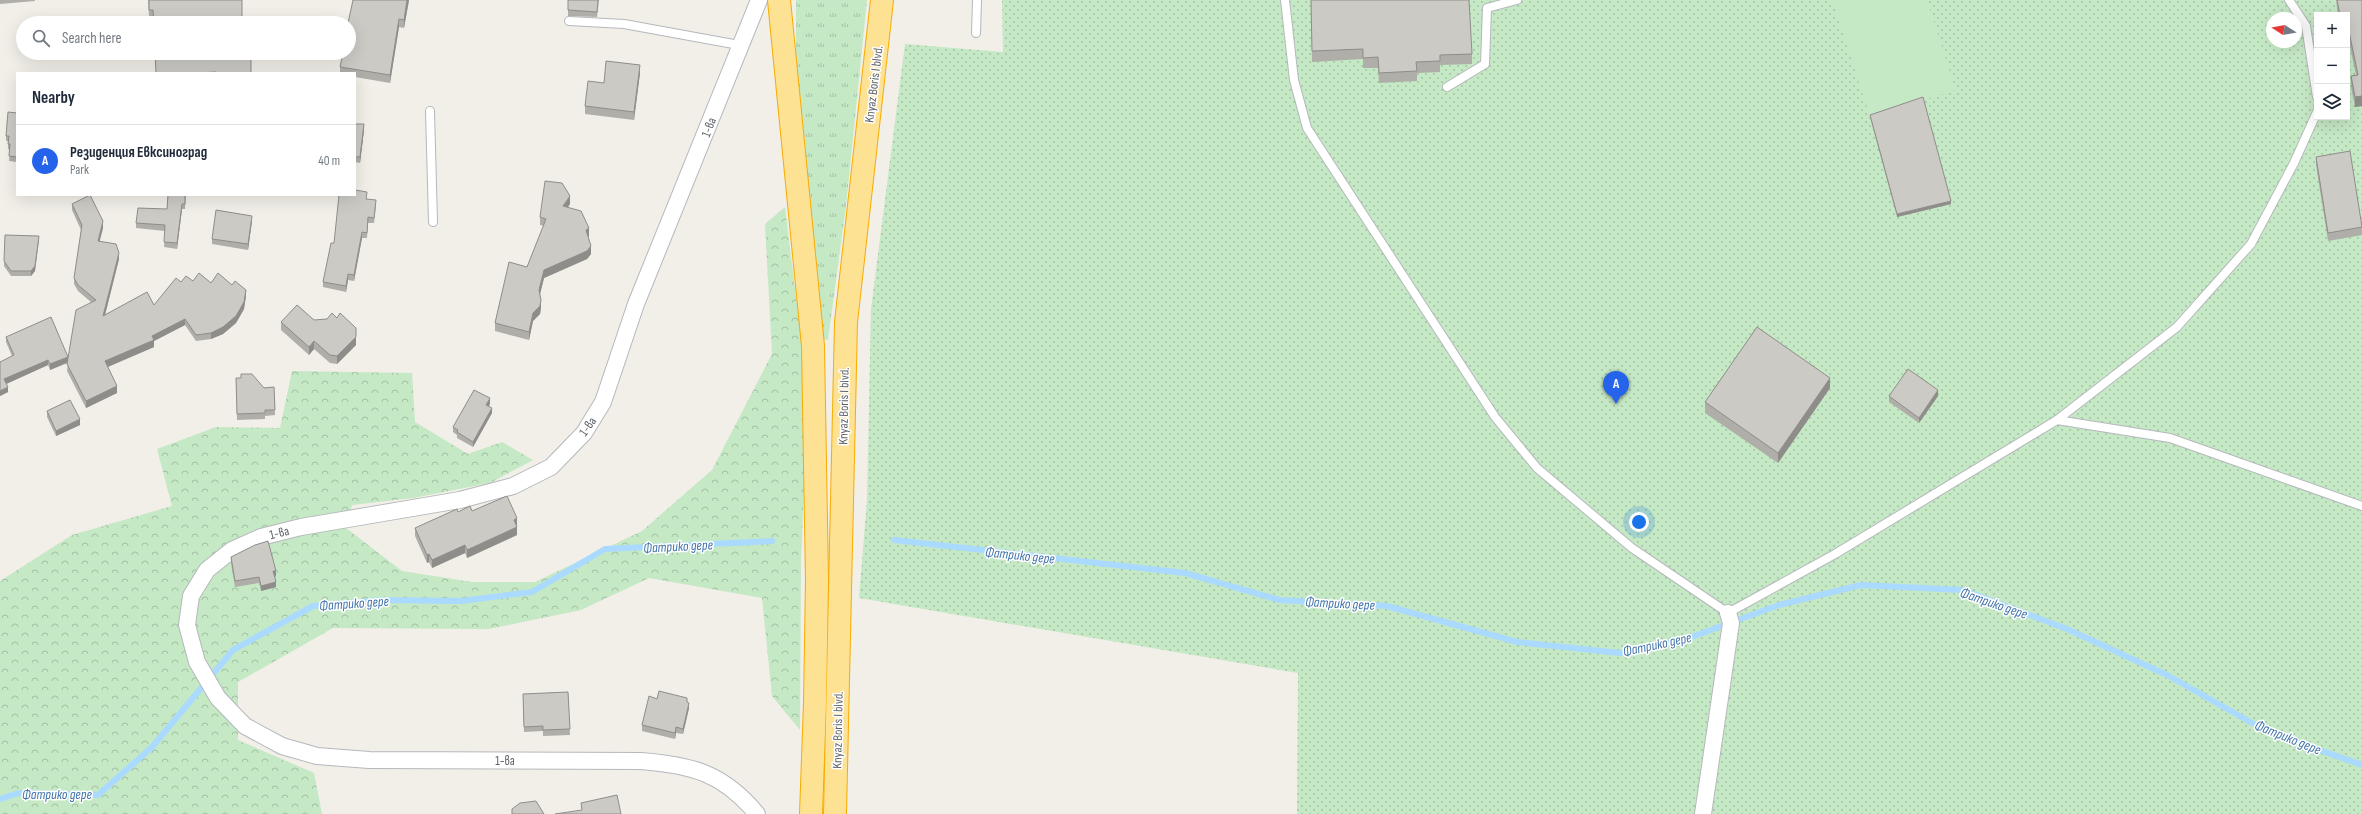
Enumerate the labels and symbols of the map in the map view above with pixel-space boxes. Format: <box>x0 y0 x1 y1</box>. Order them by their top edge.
north arrow <box>2266 12 2302 48</box>
street label: Knyaz Boris I blvd. <box>861 45 887 123</box>
street label: 1-ва <box>698 115 720 139</box>
street label: Knyaz Boris I blvd. <box>835 367 853 445</box>
pin: A <box>1603 371 1629 404</box>
street label: 1-ва <box>576 414 600 439</box>
your location <box>1629 512 1649 532</box>
street label: 1-ва <box>268 523 291 543</box>
water label: Фатрико дере <box>643 536 714 557</box>
water label: Фатрико дере <box>984 543 1056 568</box>
water label: Фатрико дере <box>1958 584 2030 623</box>
water label: Фатрико дере <box>319 593 390 614</box>
water label: Фатрико дере <box>1305 593 1376 614</box>
water label: Фатрико дере <box>1621 629 1694 660</box>
street label: Knyaz Boris I blvd. <box>829 691 847 769</box>
water label: Фатрико дере <box>2252 717 2324 759</box>
street label: 1-ва <box>495 753 515 769</box>
water label: Фатрико дере <box>22 786 92 803</box>

